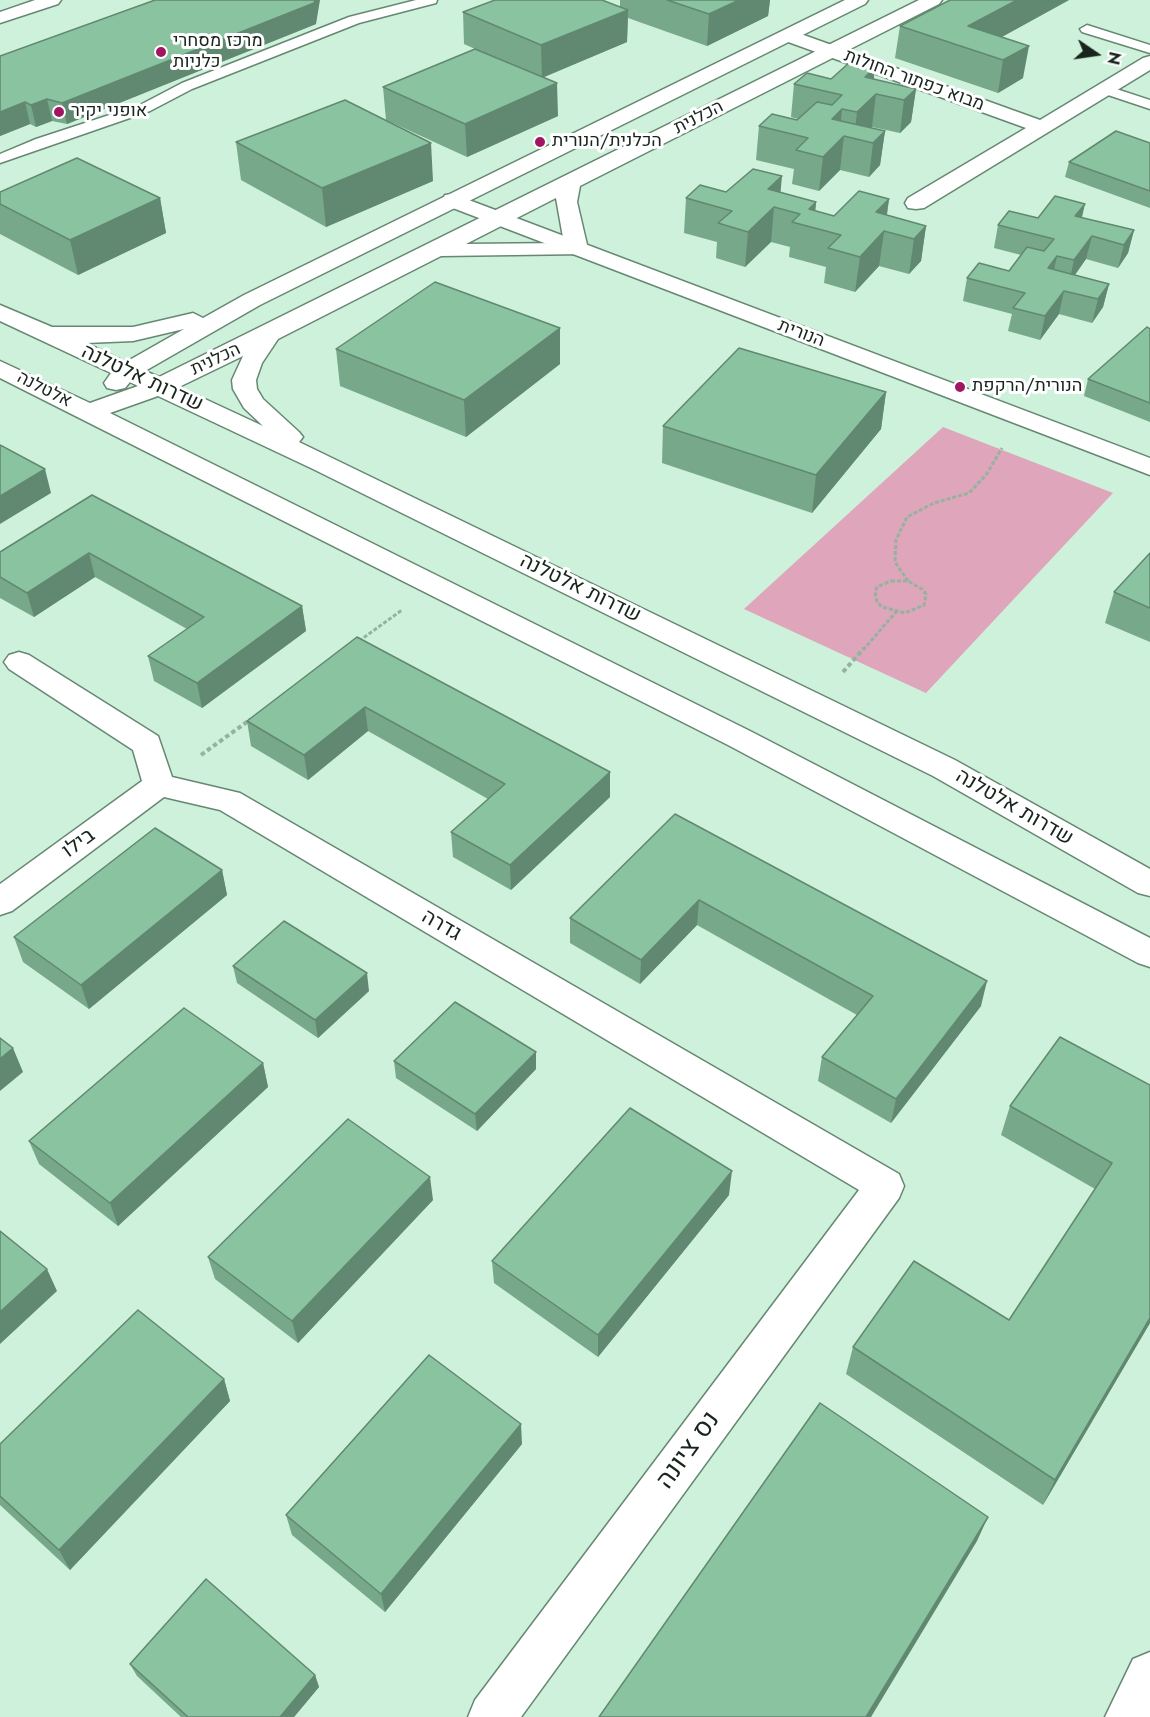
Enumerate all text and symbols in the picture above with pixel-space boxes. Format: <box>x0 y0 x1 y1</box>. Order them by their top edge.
north arrow <box>1066 24 1126 84</box>
place label: מרכז מסחרי כלניות <box>173 31 263 74</box>
marker: מרכז מסחרי כלניות <box>154 45 168 59</box>
street label: מבוא כפתור החולות <box>841 46 987 116</box>
text: N <box>1101 49 1127 67</box>
street label: הכלנית <box>671 96 727 140</box>
place label: אופני יקיר <box>71 101 147 123</box>
marker: אופני יקיר <box>52 105 66 119</box>
place label: הכלנית/הנורית <box>552 131 662 153</box>
marker: הכלנית/הנורית <box>533 135 547 149</box>
street label: הנורית <box>775 315 827 353</box>
street label: הכלנית <box>188 339 244 381</box>
street label: שדרות אלטלנה <box>77 340 207 418</box>
street label: אלטלנה <box>13 367 75 413</box>
place label: הנורית/הרקפת <box>972 376 1082 398</box>
marker: הנורית/הרקפת <box>953 380 967 394</box>
street label: שדרות אלטלנה <box>515 549 645 629</box>
street label: שדרות אלטלנה <box>951 764 1077 852</box>
street label: בילו <box>58 824 100 864</box>
street label: גדרה <box>417 905 465 947</box>
street label: נס ציונה <box>650 1406 728 1496</box>

